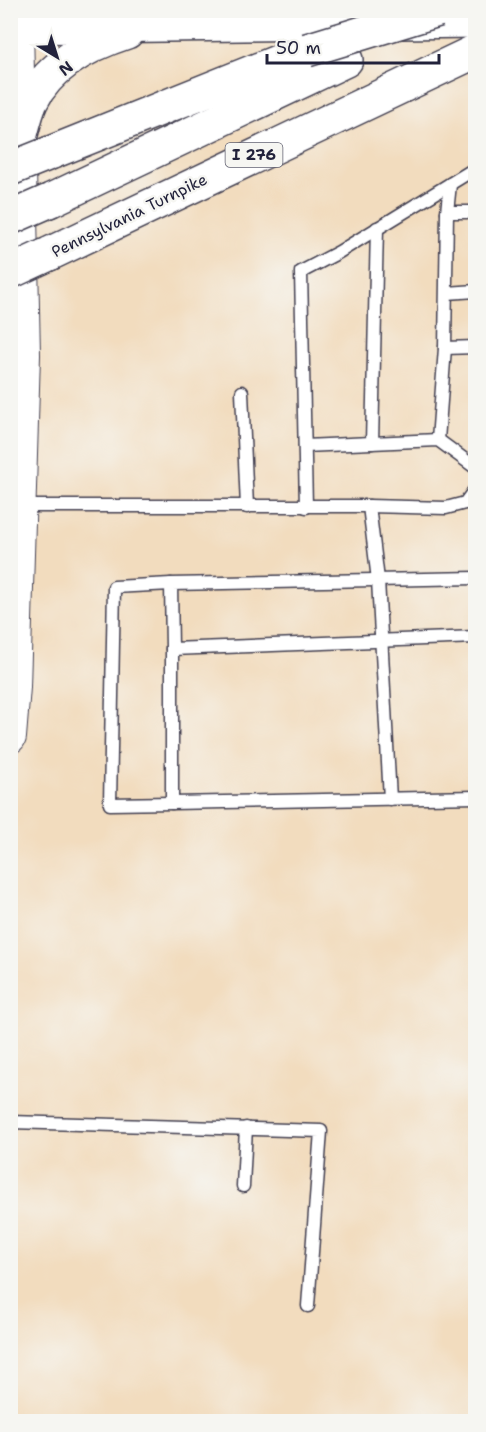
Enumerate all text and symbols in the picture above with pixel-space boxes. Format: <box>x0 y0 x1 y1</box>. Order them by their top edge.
north arrow <box>27 27 87 87</box>
scale bar <box>267 27 440 65</box>
text: 50 m <box>276 36 321 60</box>
text: N <box>54 56 77 81</box>
road number: I 276 <box>226 143 282 167</box>
street label: Pennsylvania Turnpike <box>48 169 211 262</box>

